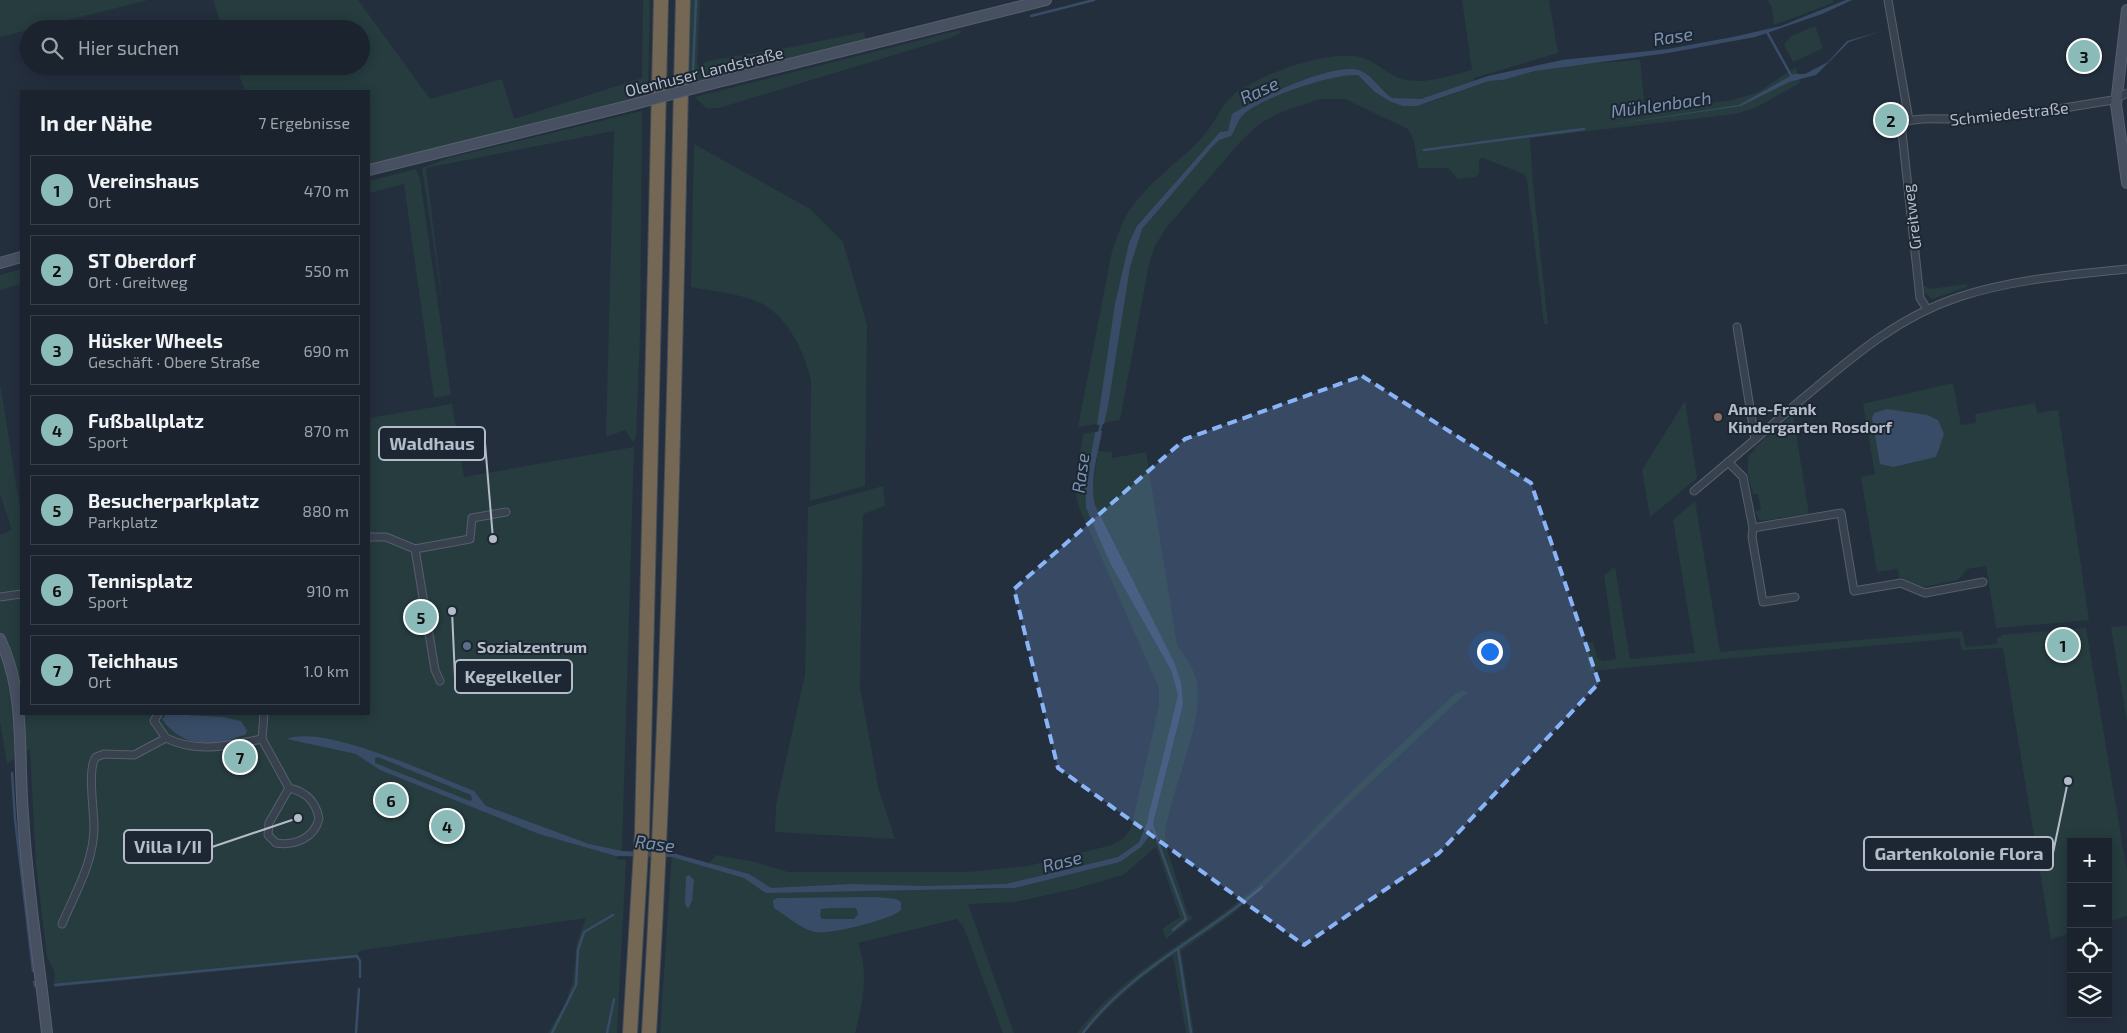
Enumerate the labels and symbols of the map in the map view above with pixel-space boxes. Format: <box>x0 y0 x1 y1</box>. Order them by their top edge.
water label: Rase <box>1651 22 1695 50</box>
pin: 3 <box>2068 37 2100 75</box>
street label: Olenhuser Landstraße <box>623 42 785 100</box>
water label: Rase <box>1236 71 1282 108</box>
water label: Mühlenbach <box>1609 86 1713 122</box>
street label: Schmiedestraße <box>1949 97 2069 129</box>
pin: 2 <box>1875 101 1907 139</box>
street label: Greitweg <box>1898 183 1924 251</box>
place label: Anne-Frank Kindergarten Rosdorf <box>1728 399 1892 436</box>
marker: Anne-Frank Kindergarten Rosdorf <box>1712 411 1724 423</box>
callout: Waldhaus <box>379 427 485 460</box>
text: Waldhaus <box>389 432 475 454</box>
water label: Rase <box>1067 451 1093 494</box>
pin: 5 <box>405 598 437 636</box>
pin: 1 <box>2047 626 2079 664</box>
place label: Sozialzentrum <box>477 637 587 656</box>
your location <box>1477 639 1503 665</box>
marker: Sozialzentrum <box>461 640 473 652</box>
callout: Kegelkeller <box>455 660 572 693</box>
text: Kegelkeller <box>464 665 562 687</box>
pin: 7 <box>224 738 256 776</box>
pin: 6 <box>375 781 407 819</box>
pin: 4 <box>431 807 463 845</box>
callout: Villa I/II <box>124 830 212 863</box>
water label: Rase <box>634 830 677 856</box>
text: Villa I/II <box>134 835 202 857</box>
callout: Gartenkolonie Flora <box>1864 837 2053 870</box>
text: Gartenkolonie Flora <box>1874 842 2044 864</box>
water label: Rase <box>1040 845 1084 877</box>

